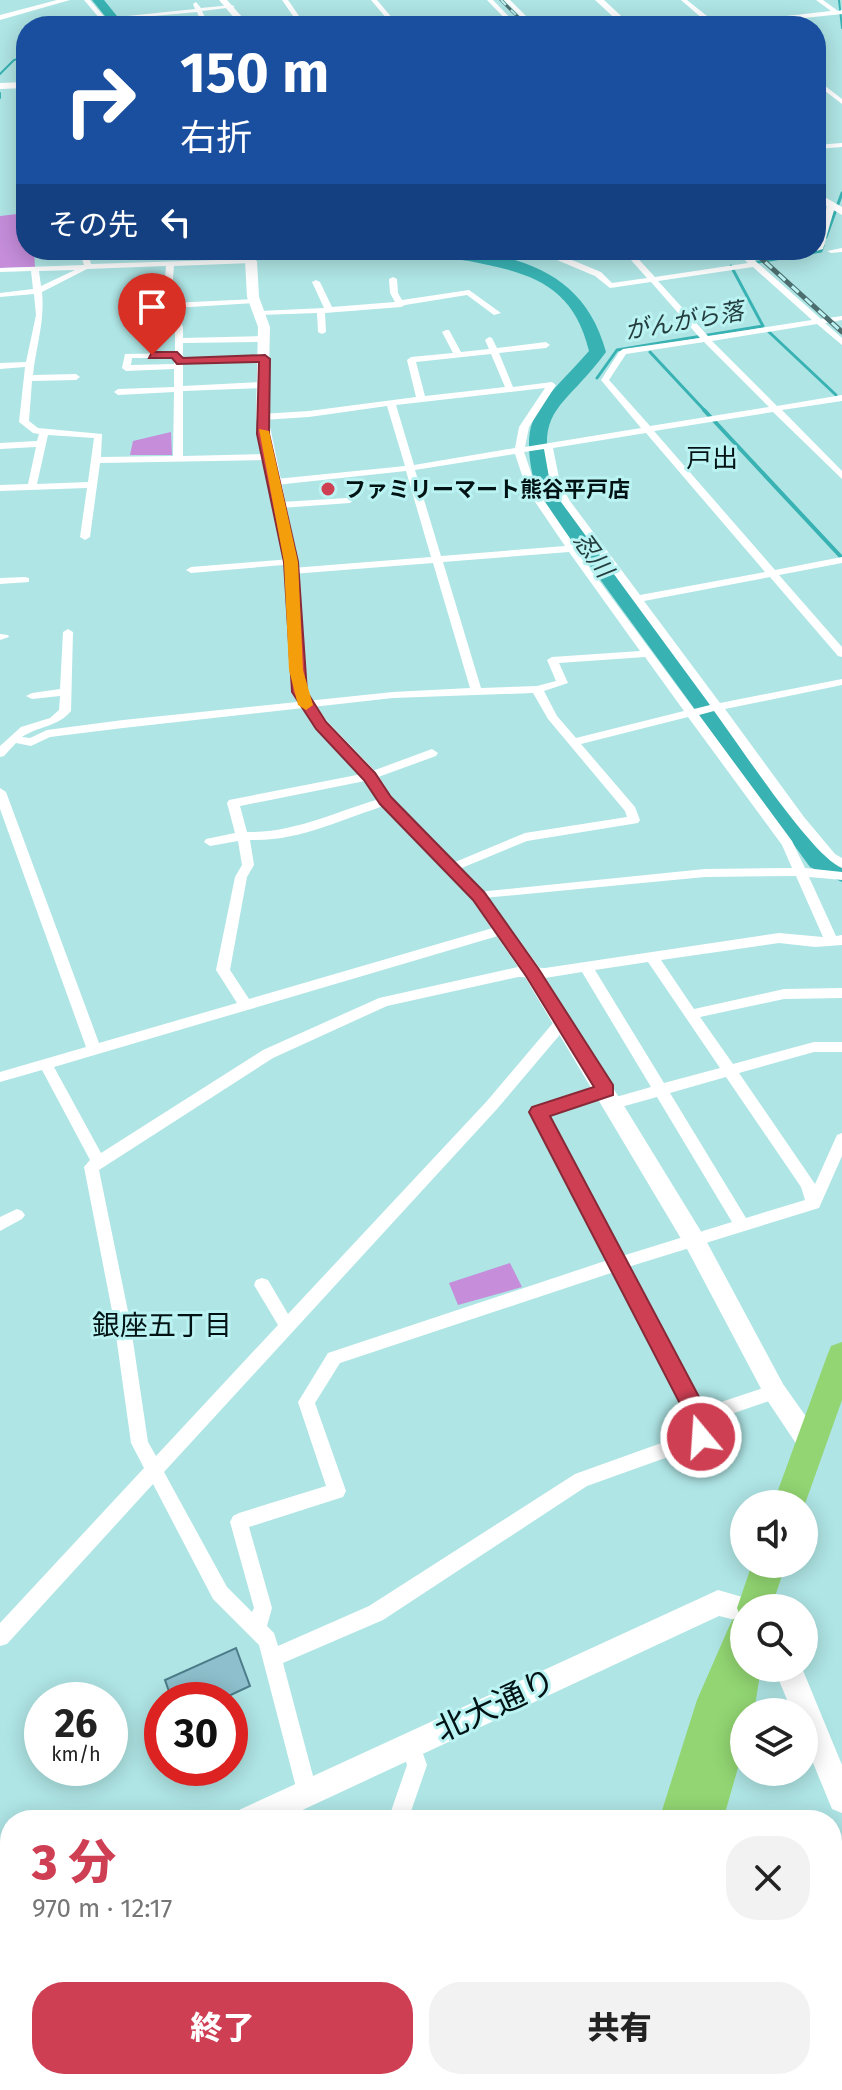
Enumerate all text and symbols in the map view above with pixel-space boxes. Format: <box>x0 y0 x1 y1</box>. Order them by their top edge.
text: 150 m <box>180 40 329 107</box>
icon: right <box>48 48 152 152</box>
text: 右折 <box>180 116 252 160</box>
icon: left <box>154 200 198 244</box>
text: その先 <box>48 207 138 243</box>
pin <box>118 273 186 355</box>
icon: arrive <box>130 285 174 329</box>
water label: がんがら落 <box>622 296 749 345</box>
district label: 戸出 <box>686 443 738 474</box>
place label: ファミリーマート熊谷平戸店 <box>344 476 630 503</box>
marker: ファミリーマート熊谷平戸店 <box>319 480 337 498</box>
water label: 忍川 <box>568 527 620 585</box>
district label: 銀座五丁目 <box>92 1309 232 1342</box>
position arrow <box>659 1395 743 1479</box>
map controls <box>730 1490 818 1786</box>
button: sound <box>730 1490 818 1578</box>
button: search <box>730 1594 818 1682</box>
street label: 北大通り <box>429 1661 561 1749</box>
speed limit sign: 30 <box>144 1682 248 1786</box>
button: layers <box>730 1698 818 1786</box>
text: 26 <box>54 1700 98 1748</box>
text: km/h <box>51 1742 101 1766</box>
text: 3 分 <box>32 1834 116 1892</box>
button: close <box>726 1836 810 1920</box>
text: 970 m · 12:17 <box>32 1893 172 1924</box>
button: 終了 <box>32 1982 413 2074</box>
button: 共有 <box>429 1982 810 2074</box>

